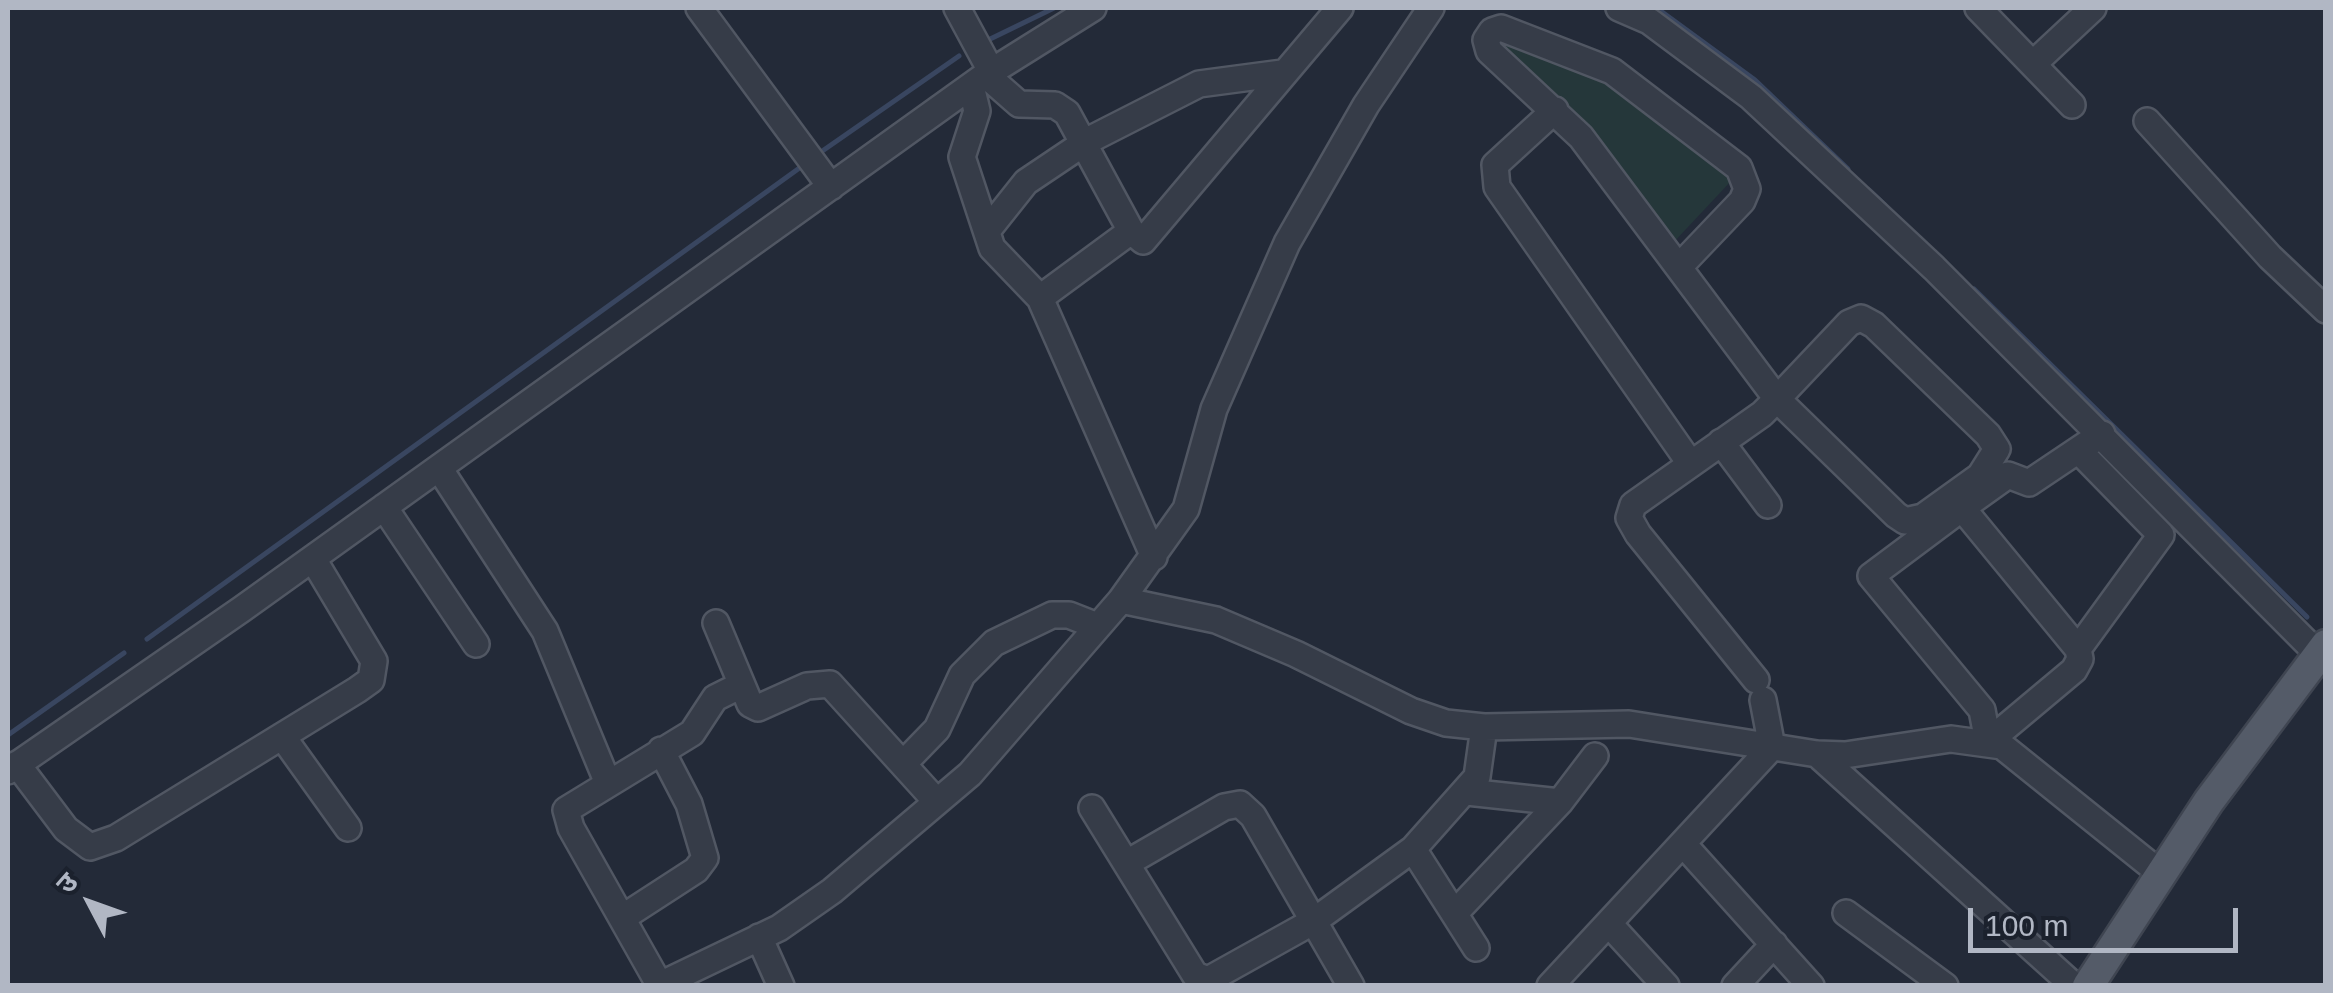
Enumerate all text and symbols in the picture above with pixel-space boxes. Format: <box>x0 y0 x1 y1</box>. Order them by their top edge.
north arrow <box>40 853 140 953</box>
text: उ <box>50 867 84 899</box>
scale bar <box>1973 888 2243 950</box>
text: 100 m <box>1985 909 2068 942</box>

